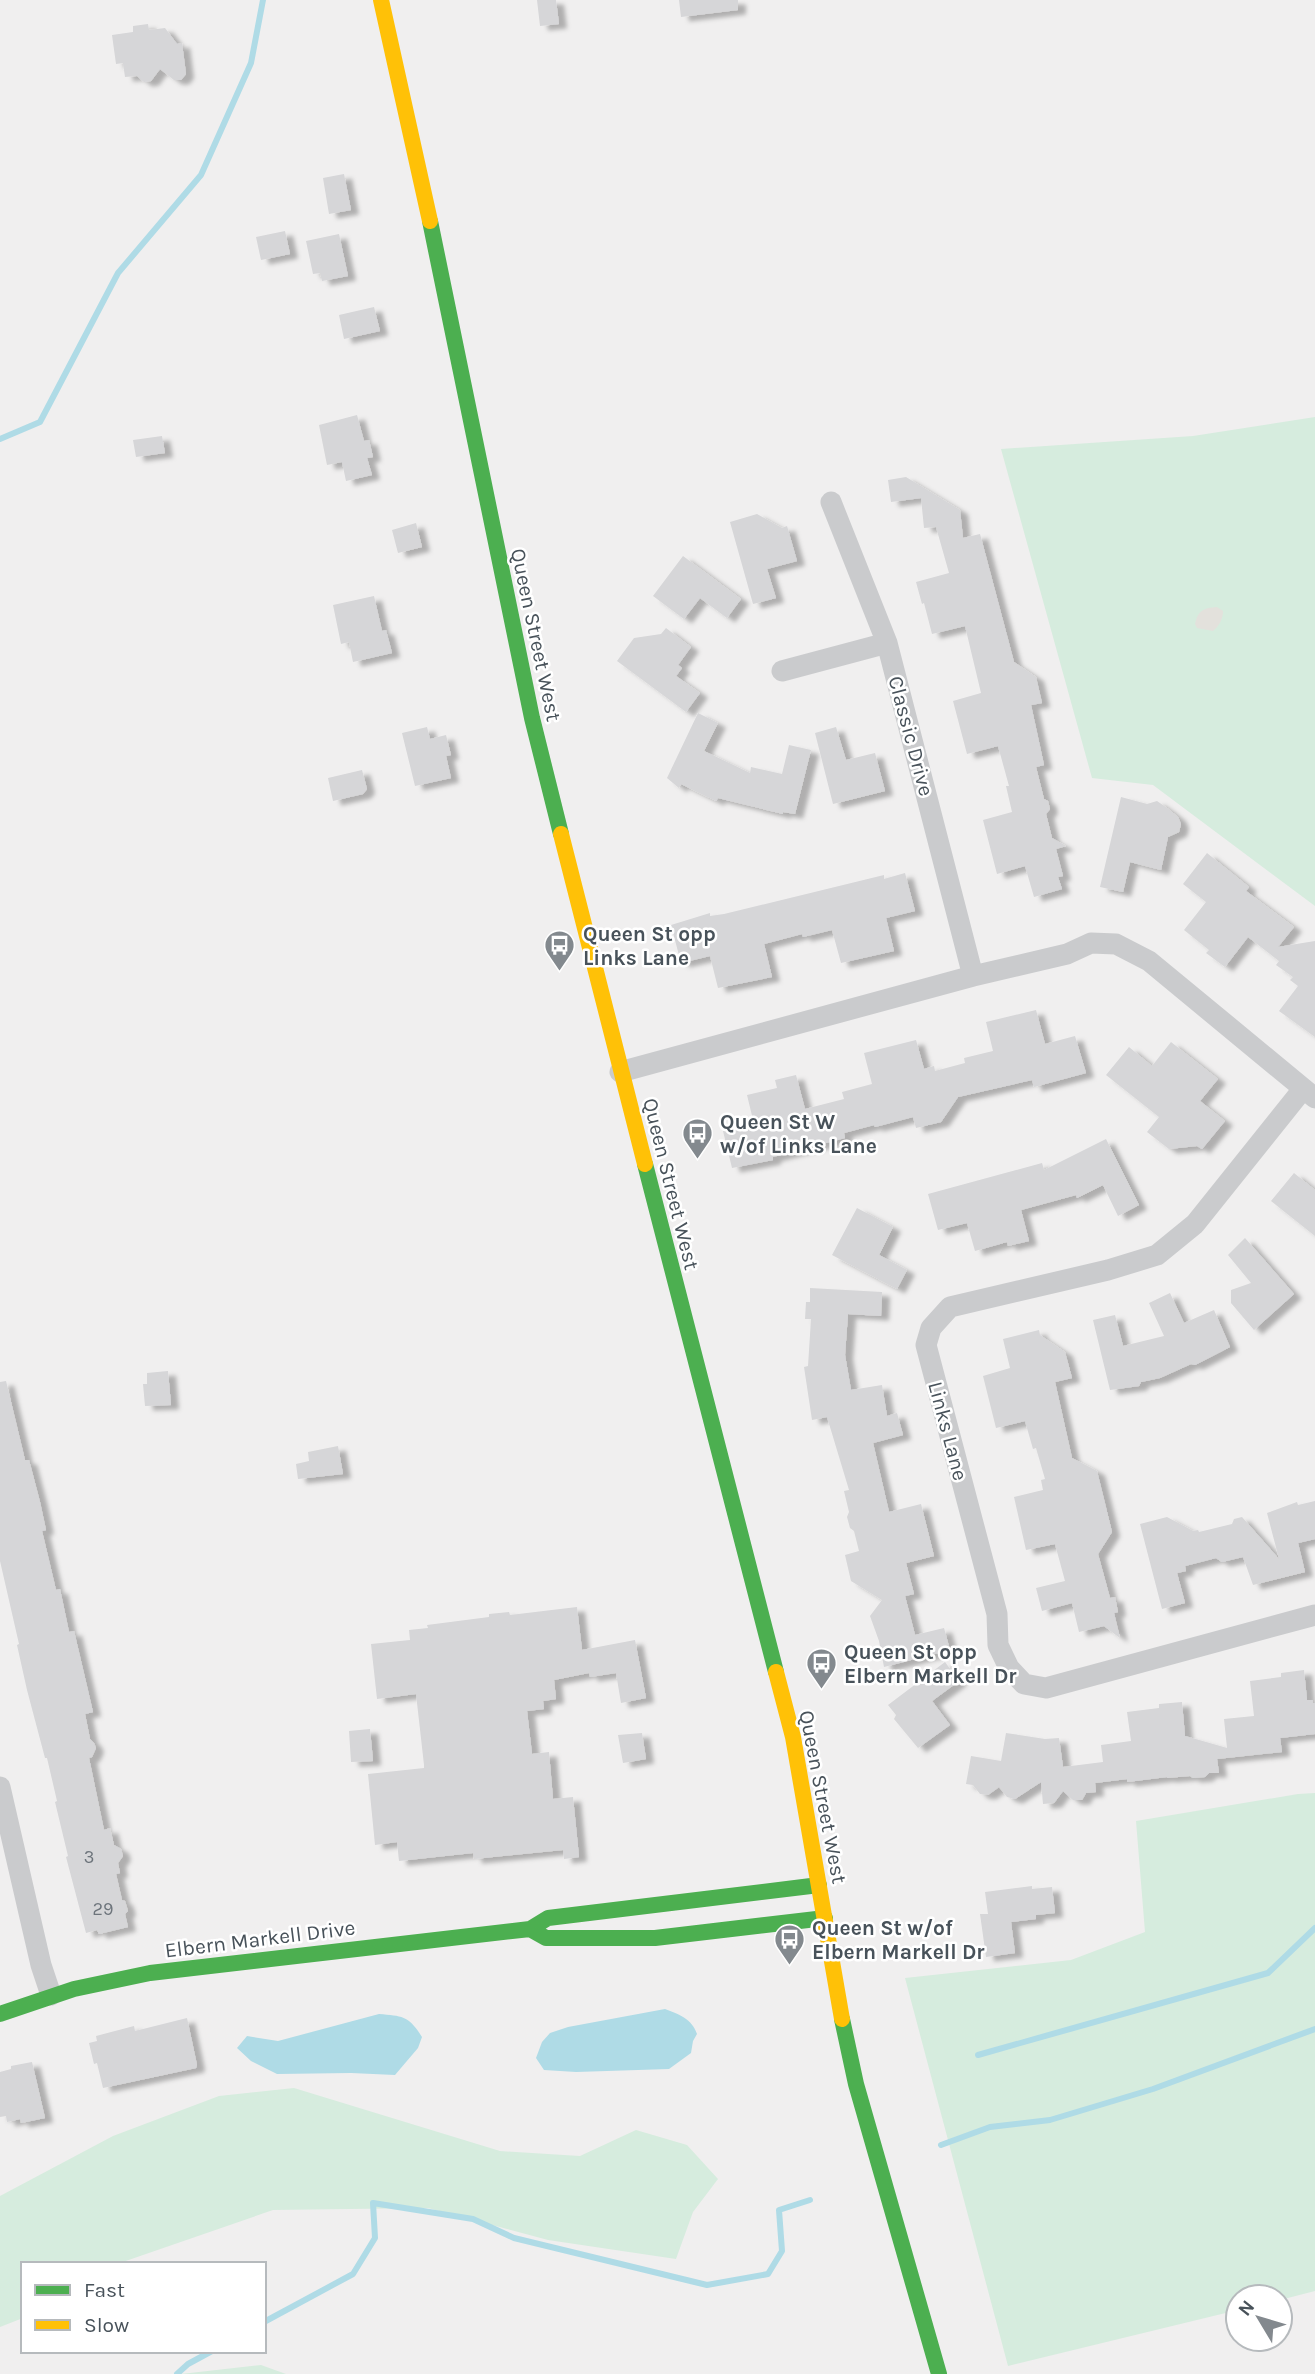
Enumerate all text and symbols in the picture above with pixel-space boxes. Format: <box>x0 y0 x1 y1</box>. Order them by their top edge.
street label: Queen Street West <box>506 546 566 724</box>
street label: Classic Drive <box>883 673 939 799</box>
place label: Queen St opp Links Lane <box>583 922 716 970</box>
bus stop icon: Queen St opp Links Lane <box>543 929 577 973</box>
street label: Queen Street West <box>638 1096 704 1272</box>
place label: Queen St W w/of Links Lane <box>720 1110 877 1158</box>
bus stop icon: Queen St W w/of Links Lane <box>680 1117 714 1161</box>
street label: Links Lane <box>923 1379 973 1483</box>
place label: Queen St opp Elbern Markell Dr <box>844 1640 1017 1688</box>
bus stop icon: Queen St opp Elbern Markell Dr <box>804 1647 838 1691</box>
street label: Queen Street West <box>794 1708 852 1886</box>
house number: 3 <box>84 1846 94 1868</box>
house number: 29 <box>93 1898 113 1920</box>
street label: Elbern Markell Drive <box>163 1915 357 1963</box>
place label: Queen St w/of Elbern Markell Dr <box>812 1916 985 1964</box>
bus stop icon: Queen St w/of Elbern Markell Dr <box>772 1923 806 1967</box>
legend <box>21 2262 266 2353</box>
text: Fast <box>84 2278 125 2302</box>
north arrow <box>1224 2283 1294 2353</box>
text: N <box>1234 2296 1259 2320</box>
text: Slow <box>84 2313 129 2337</box>

